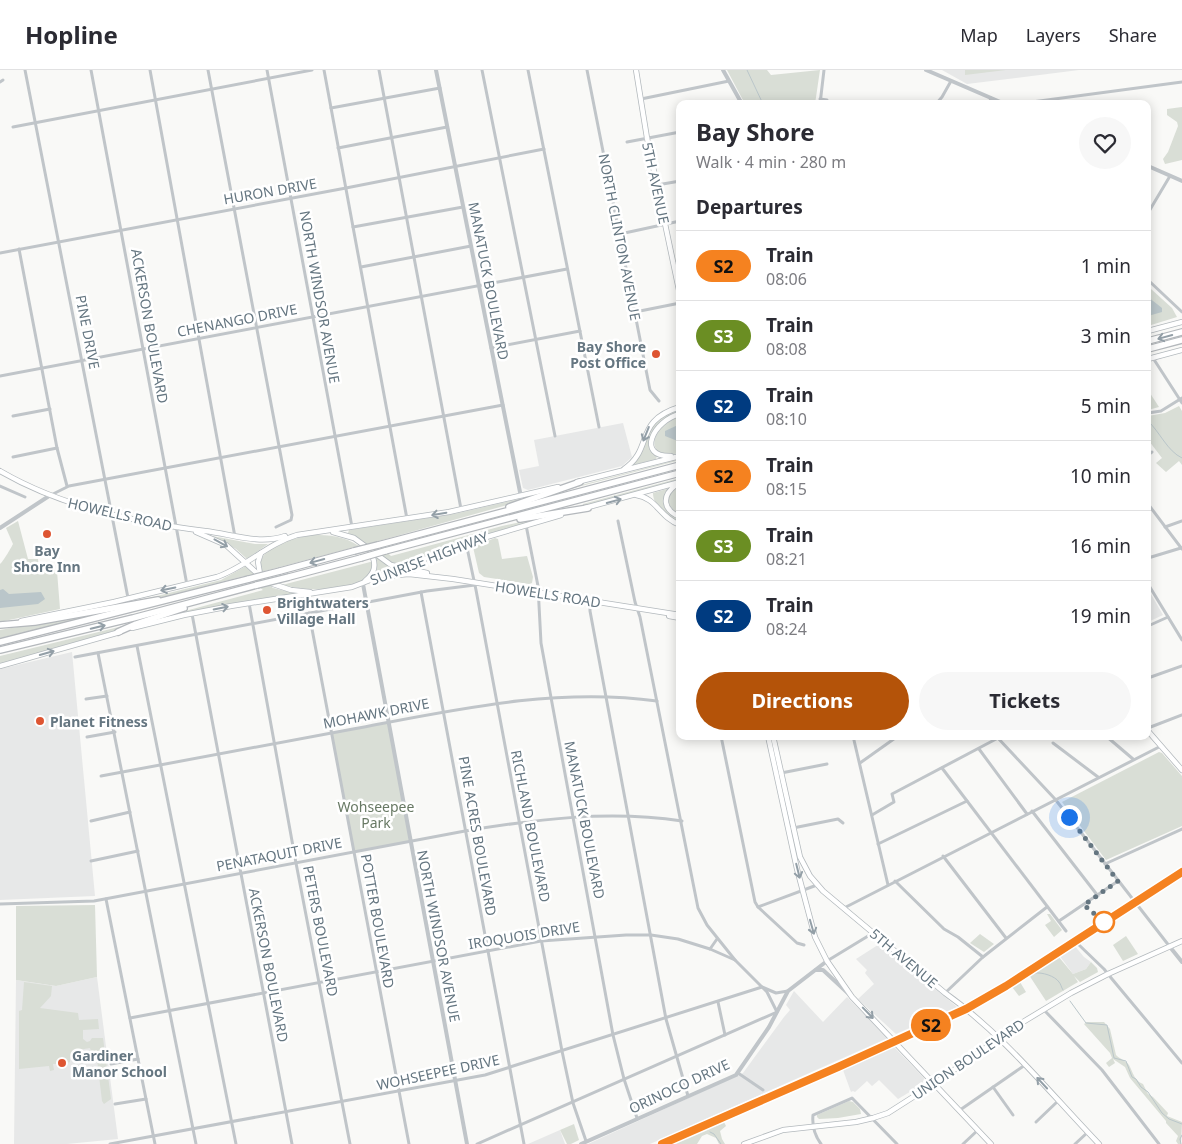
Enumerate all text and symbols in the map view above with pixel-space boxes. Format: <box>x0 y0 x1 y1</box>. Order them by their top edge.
text: Hopline <box>25 18 118 51</box>
text: Map <box>960 23 998 47</box>
text: Layers <box>1026 23 1081 47</box>
text: Share <box>1109 23 1157 47</box>
text: Bay Shore <box>696 115 815 148</box>
button: heart <box>1079 117 1131 169</box>
street label: 5TH AVENUE <box>638 140 674 226</box>
text: Walk · 4 min · 280 m <box>696 151 846 173</box>
street label: NORTH CLINTON AVENUE <box>594 152 646 322</box>
street label: HURON DRIVE <box>222 173 318 209</box>
text: Departures <box>696 194 803 220</box>
street label: MANATUCK BOULEVARD <box>464 200 514 362</box>
street label: NORTH WINDSOR AVENUE <box>295 209 345 385</box>
text: Train <box>766 242 814 268</box>
street label: ACKERSON BOULEVARD <box>127 247 173 405</box>
text: 1 min <box>1081 253 1131 279</box>
text: S2 <box>713 254 734 278</box>
text: 08:06 <box>766 268 807 290</box>
street label: PINE DRIVE <box>72 293 104 371</box>
street label: CHENANGO DRIVE <box>175 299 299 341</box>
text: Train <box>766 312 814 338</box>
text: 3 min <box>1081 323 1131 349</box>
text: S3 <box>713 324 734 348</box>
one-way arrow <box>1157 332 1173 342</box>
place label: Bay Shore Post Office <box>570 337 646 372</box>
text: 08:08 <box>766 338 807 360</box>
marker: Bay Shore Post Office <box>650 348 662 360</box>
text: Train <box>766 382 814 408</box>
text: 5 min <box>1081 393 1131 419</box>
text: S2 <box>713 394 734 418</box>
text: 08:10 <box>766 408 807 430</box>
one-way arrow <box>641 426 650 441</box>
text: Train <box>766 452 814 478</box>
text: 10 min <box>1070 463 1131 489</box>
text: S2 <box>713 464 734 488</box>
text: 08:15 <box>766 478 807 500</box>
street label: HOWELLS ROAD <box>66 493 174 535</box>
one-way arrow <box>605 495 621 505</box>
one-way arrow <box>431 509 447 519</box>
text: Train <box>766 522 814 548</box>
street label: SUNRISE HIGHWAY <box>367 527 491 589</box>
marker: Bay Shore Inn <box>41 528 53 540</box>
text: 16 min <box>1070 533 1131 559</box>
text: S3 <box>713 534 734 558</box>
one-way arrow <box>213 538 227 548</box>
place label: Bay Shore Inn <box>13 541 81 576</box>
text: 08:21 <box>766 548 807 570</box>
one-way arrow <box>310 557 326 566</box>
street label: HOWELLS ROAD <box>494 576 602 612</box>
one-way arrow <box>160 585 176 595</box>
text: Train <box>766 592 814 618</box>
place label: Brightwaters Village Hall <box>277 593 369 628</box>
one-way arrow <box>213 603 229 613</box>
text: 19 min <box>1070 603 1131 629</box>
marker: Brightwaters Village Hall <box>261 604 273 616</box>
text: S2 <box>713 604 734 628</box>
text: 08:24 <box>766 618 807 640</box>
one-way arrow <box>90 621 106 631</box>
one-way arrow <box>38 647 54 657</box>
button: Directions <box>696 672 909 730</box>
button: Tickets <box>919 672 1131 730</box>
street label: MOHAWK DRIVE <box>321 693 431 733</box>
place label: Planet Fitness <box>50 712 148 731</box>
marker: Planet Fitness <box>34 715 46 727</box>
street label: MANATUCK BOULEVARD <box>560 739 610 901</box>
street label: RICHLAND BOULEVARD <box>507 748 555 904</box>
street label: PINE ACRES BOULEVARD <box>455 755 501 917</box>
park label: Wohseepee Park <box>338 797 414 832</box>
your location <box>1057 805 1082 830</box>
street label: PENATAQUIT DRIVE <box>215 833 343 875</box>
street label: NORTH WINDSOR AVENUE <box>413 848 465 1024</box>
street label: POTTER BOULEVARD <box>357 852 399 990</box>
one-way arrow <box>794 863 803 879</box>
street label: PETERS BOULEVARD <box>299 864 343 998</box>
street label: ACKERSON BOULEVARD <box>245 886 293 1044</box>
unlabelled marker <box>1093 911 1115 933</box>
street label: IROQUOIS DRIVE <box>467 917 581 953</box>
one-way arrow <box>808 918 818 934</box>
street label: 5TH AVENUE <box>866 924 942 992</box>
one-way arrow <box>862 1007 874 1020</box>
line badge: S2 <box>908 1009 954 1041</box>
text: S2 <box>921 1013 941 1037</box>
street label: UNION BOULEVARD <box>908 1014 1028 1104</box>
place label: Gardiner Manor School <box>72 1046 167 1081</box>
street label: WOHSEEPEE DRIVE <box>375 1050 501 1094</box>
street label: ORINOCO DRIVE <box>626 1054 732 1118</box>
marker: Gardiner Manor School <box>56 1057 68 1069</box>
one-way arrow <box>1036 1077 1047 1090</box>

